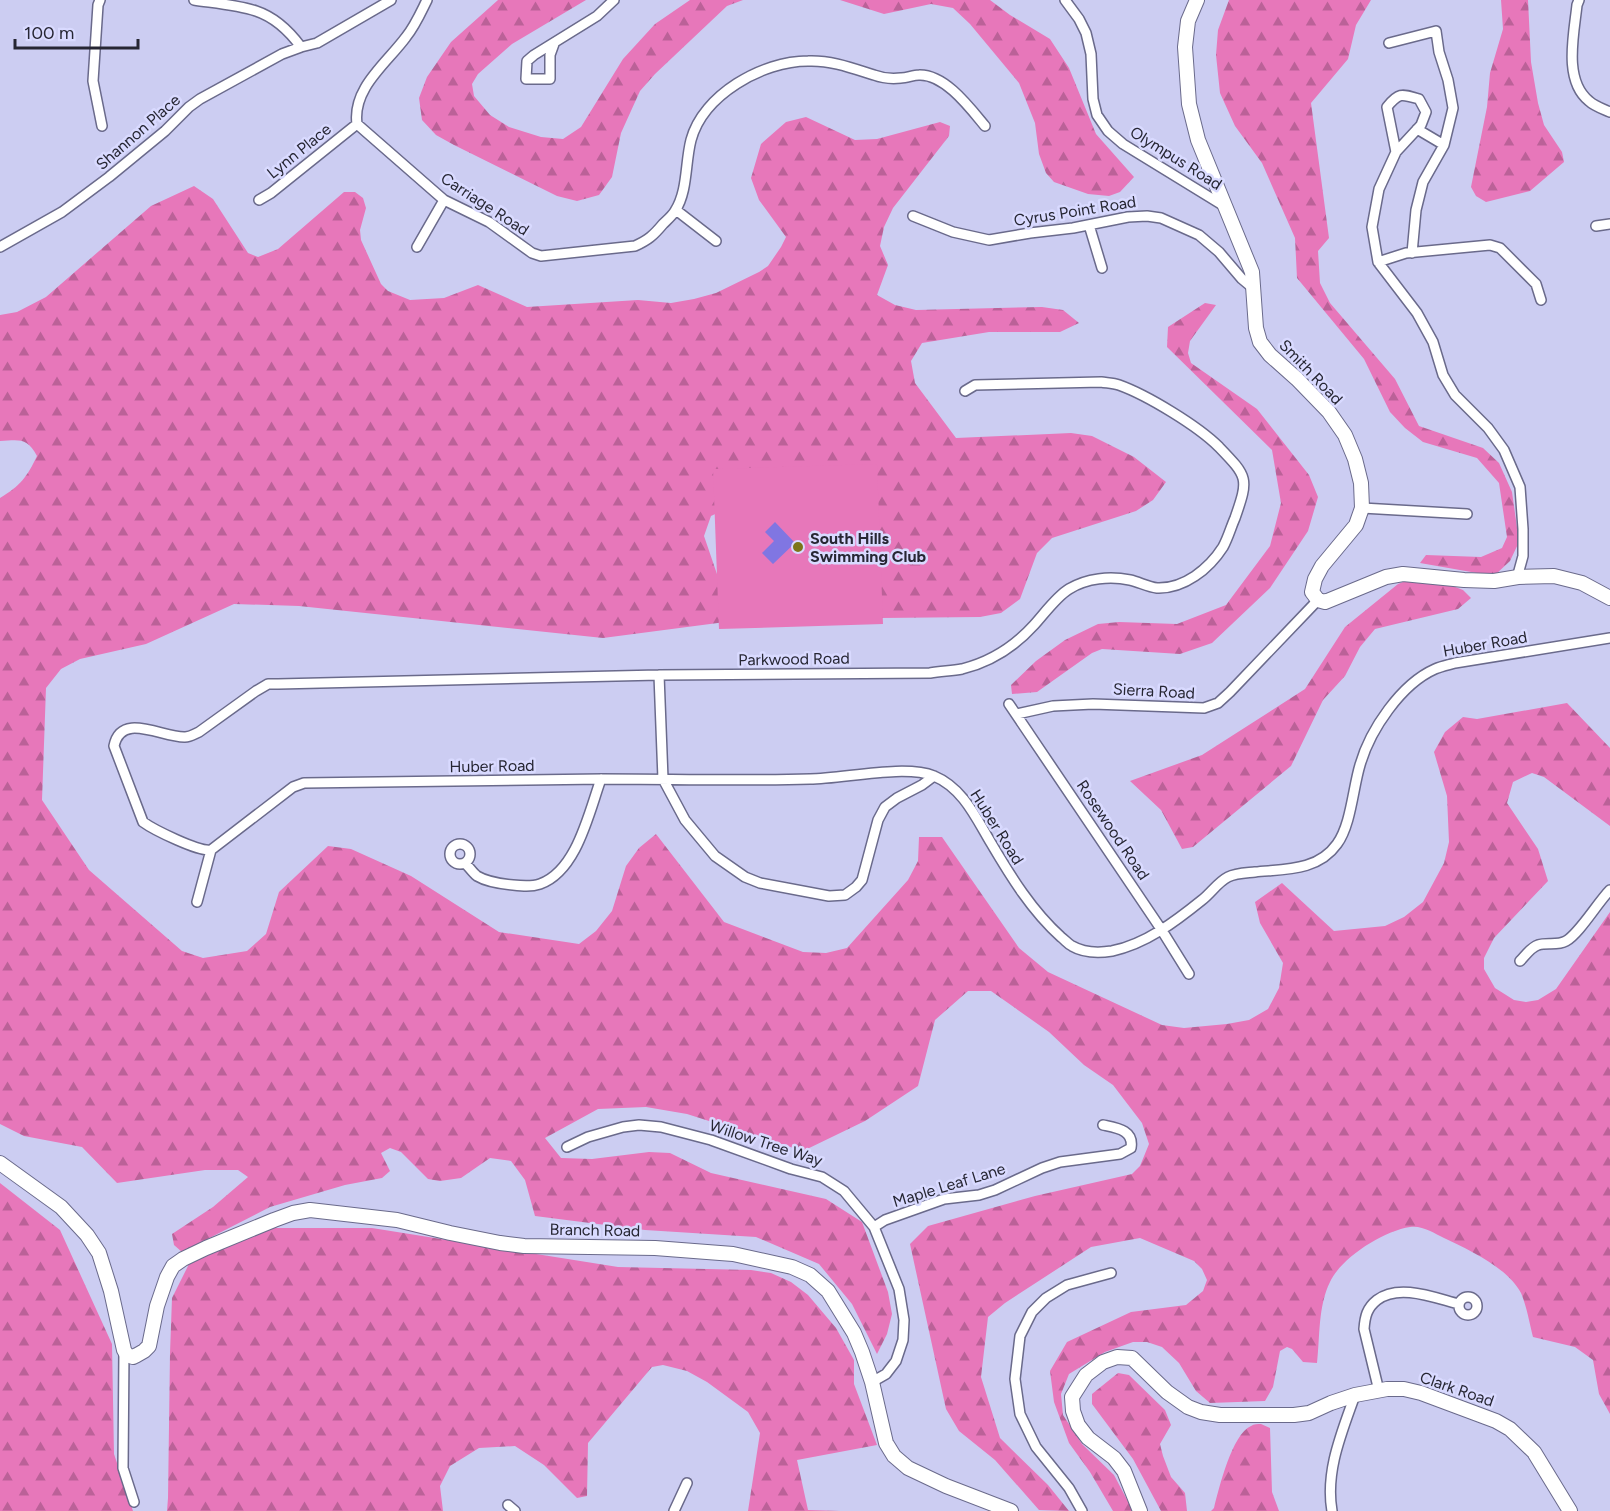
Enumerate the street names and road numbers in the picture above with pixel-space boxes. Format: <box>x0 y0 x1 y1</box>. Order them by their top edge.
street label: Shannon Place <box>92 90 184 174</box>
street label: Lynn Place <box>263 119 335 183</box>
street label: Olympus Road <box>1127 122 1225 194</box>
street label: Carriage Road <box>437 168 533 240</box>
street label: Cyrus Point Road <box>1012 192 1138 230</box>
street label: Smith Road <box>1275 336 1347 408</box>
street label: Huber Road <box>1441 627 1529 661</box>
street label: Parkwood Road <box>738 649 850 669</box>
street label: Sierra Road <box>1113 679 1195 703</box>
street label: Huber Road <box>449 756 535 776</box>
street label: Rosewood Road <box>1073 776 1153 884</box>
street label: Huber Road <box>966 786 1028 868</box>
street label: Willow Tree Way <box>707 1116 825 1170</box>
street label: Maple Leaf Lane <box>890 1159 1008 1211</box>
street label: Branch Road <box>550 1220 640 1240</box>
street label: Clark Road <box>1417 1367 1497 1411</box>

